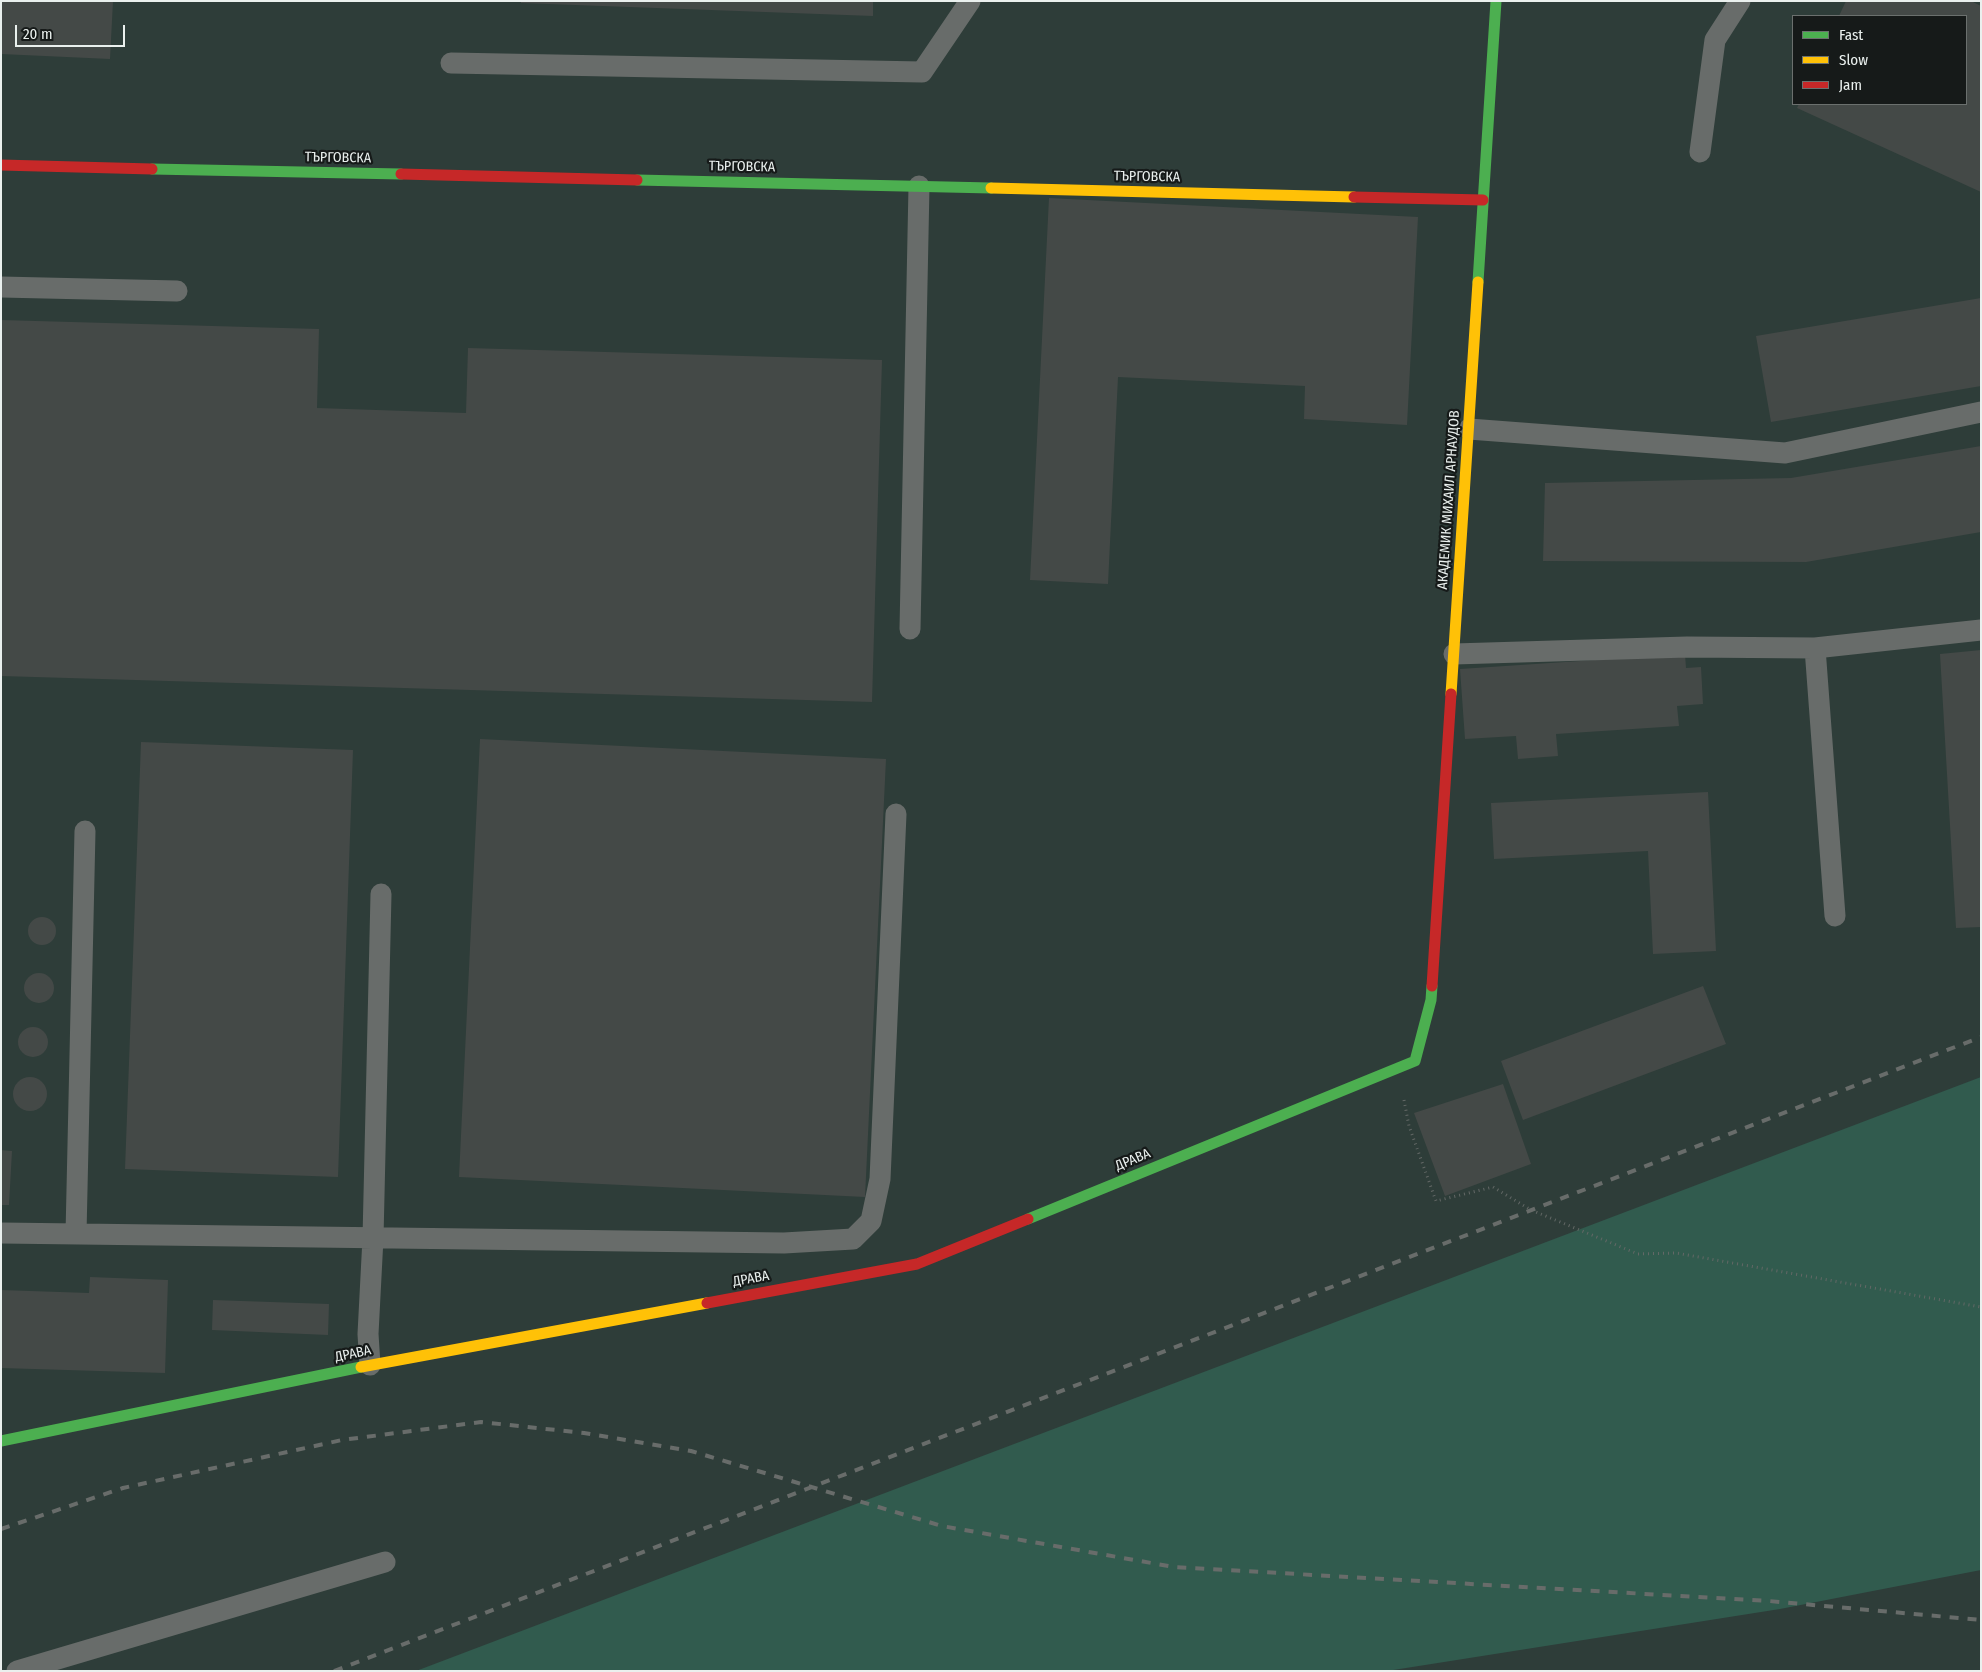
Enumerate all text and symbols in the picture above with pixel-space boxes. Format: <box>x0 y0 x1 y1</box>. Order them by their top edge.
scale bar <box>18 15 128 47</box>
legend <box>1792 15 1967 105</box>
text: 20 m <box>23 25 53 43</box>
text: Fast <box>1839 26 1863 44</box>
text: Slow <box>1839 51 1868 69</box>
text: Jam <box>1839 76 1862 94</box>
street label: ТЪРГОВСКА <box>305 149 371 167</box>
street label: ТЪРГОВСКА <box>709 158 775 176</box>
street label: ТЪРГОВСКА <box>1114 168 1180 186</box>
street label: АКАДЕМИК МИХАИЛ АРНАУДОВ <box>1434 410 1464 590</box>
street label: ДРАВА <box>1113 1145 1153 1175</box>
street label: ДРАВА <box>732 1268 770 1290</box>
street label: ДРАВА <box>333 1342 373 1366</box>

